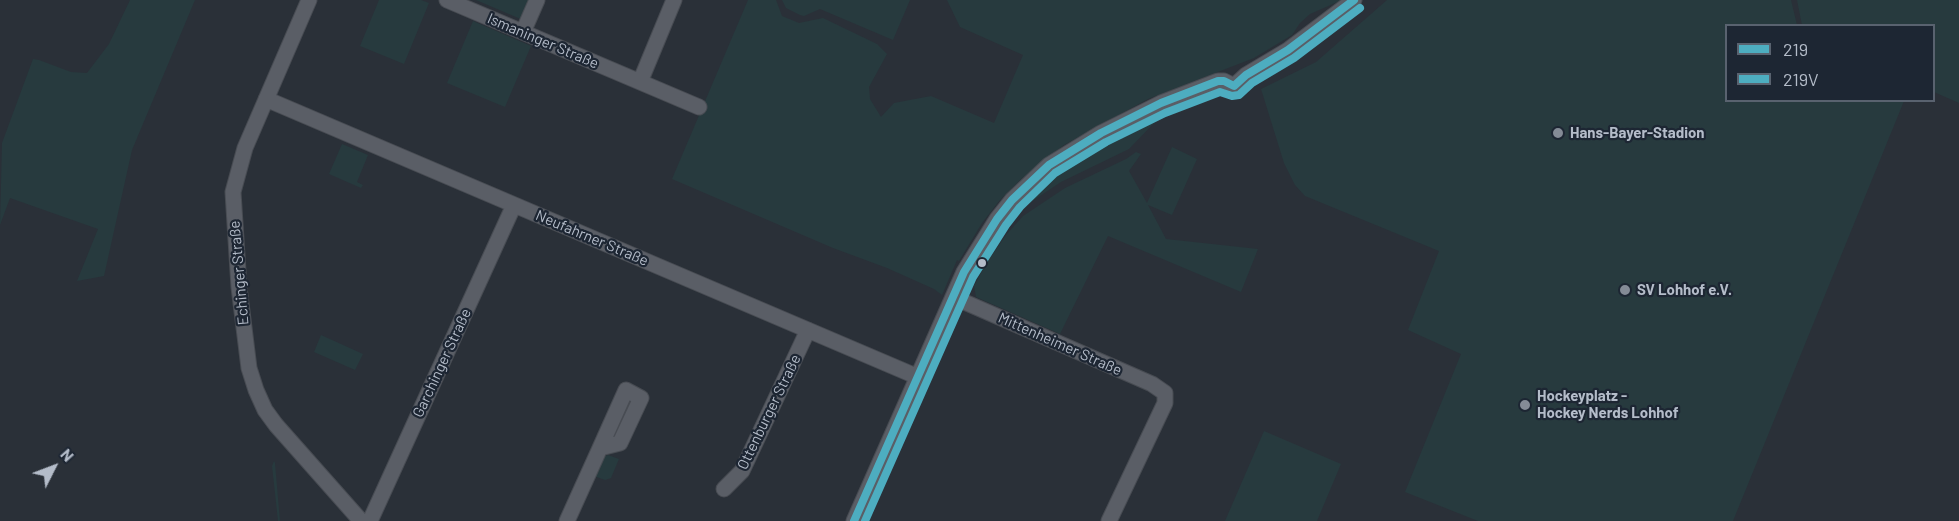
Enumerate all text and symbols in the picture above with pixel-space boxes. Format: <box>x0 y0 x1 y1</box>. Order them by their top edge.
street label: Ismaninger Straße <box>485 9 601 73</box>
legend <box>1725 24 1935 102</box>
text: 219 <box>1783 38 1808 60</box>
text: 219V <box>1783 68 1819 90</box>
place label: Hans-Bayer-Stadion <box>1570 124 1705 142</box>
marker: Hans-Bayer-Stadion <box>1551 126 1565 140</box>
street label: Neufahrner Straße <box>533 206 651 270</box>
street label: Echinger Straße <box>225 220 253 326</box>
unlabelled marker <box>976 257 988 269</box>
place label: SV Lohhof e.V. <box>1637 281 1732 299</box>
marker: SV Lohhof e.V. <box>1618 283 1632 297</box>
street label: Garchinger Straße <box>409 306 475 420</box>
street label: Mittenheimer Straße <box>995 309 1125 379</box>
street label: Ottenburger Straße <box>733 352 805 472</box>
place label: Hockeyplatz - Hockey Nerds Lohhof <box>1537 387 1678 422</box>
marker: Hockeyplatz - Hockey Nerds Lohhof <box>1518 398 1532 412</box>
north arrow <box>24 437 84 497</box>
text: N <box>57 444 78 465</box>

